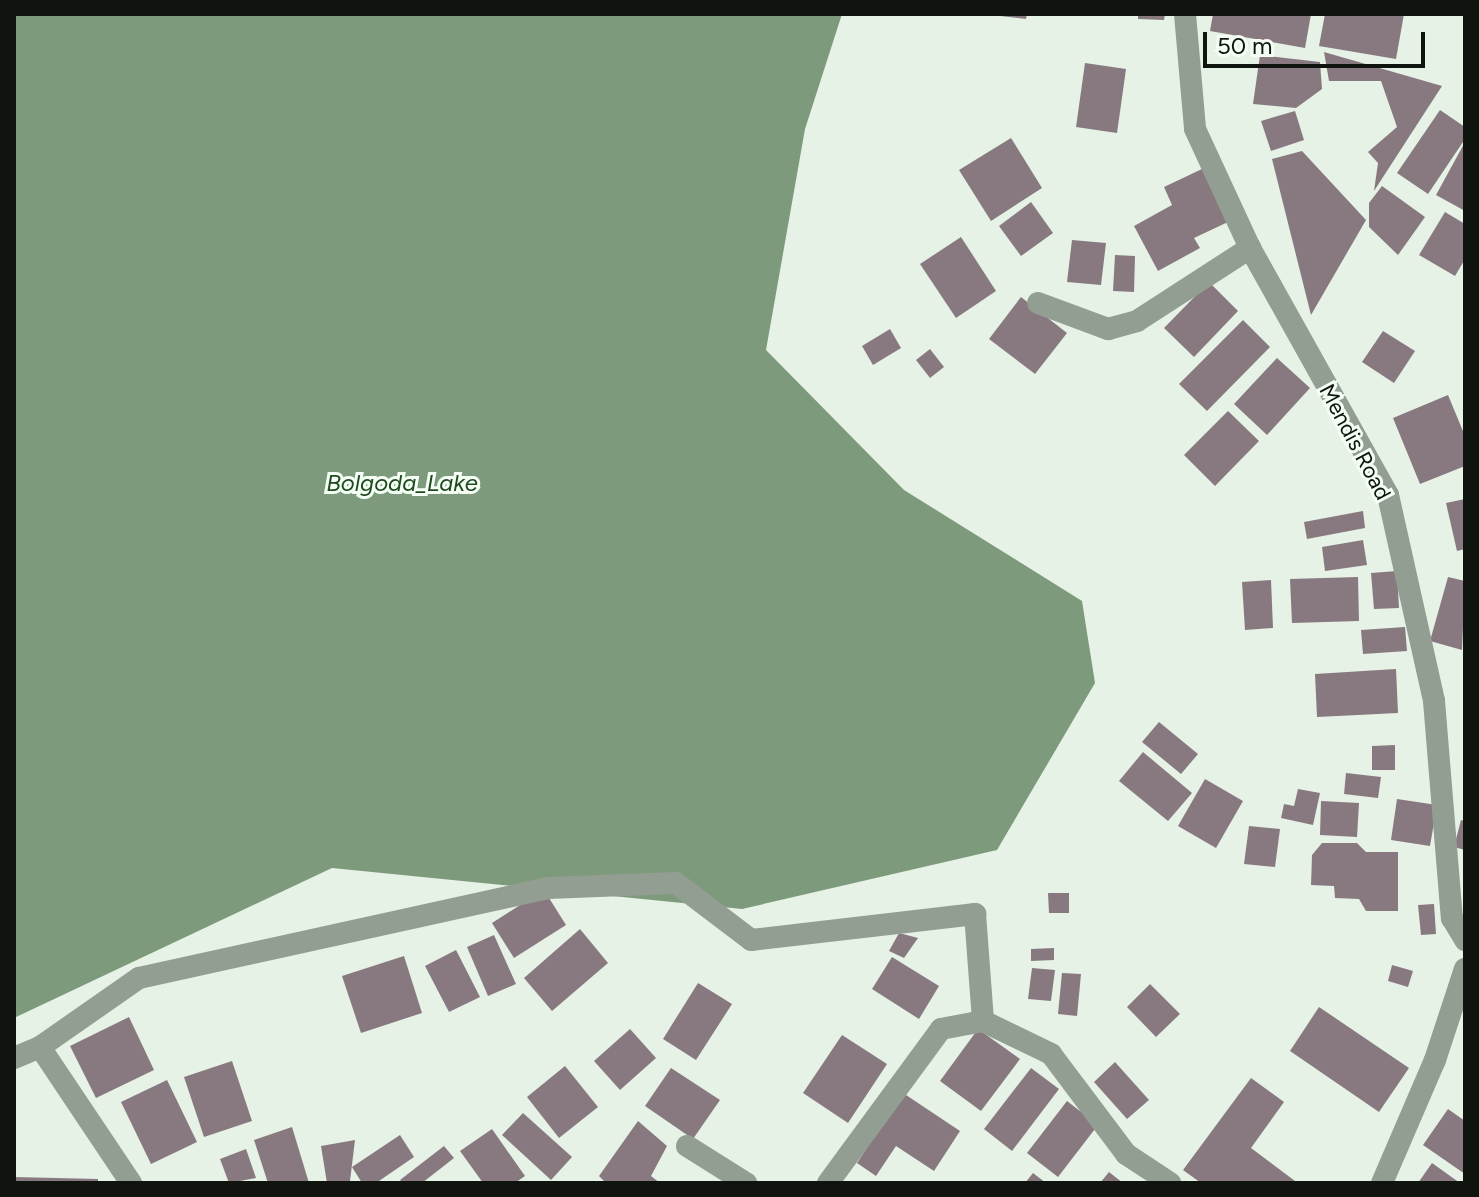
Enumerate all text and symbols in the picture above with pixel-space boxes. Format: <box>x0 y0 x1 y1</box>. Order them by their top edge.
scale bar <box>1207 16 1429 66</box>
text: 50 m <box>1217 31 1273 60</box>
street label: Mendis Road <box>1313 380 1397 504</box>
water label: Bolgoda_Lake <box>326 469 478 497</box>

